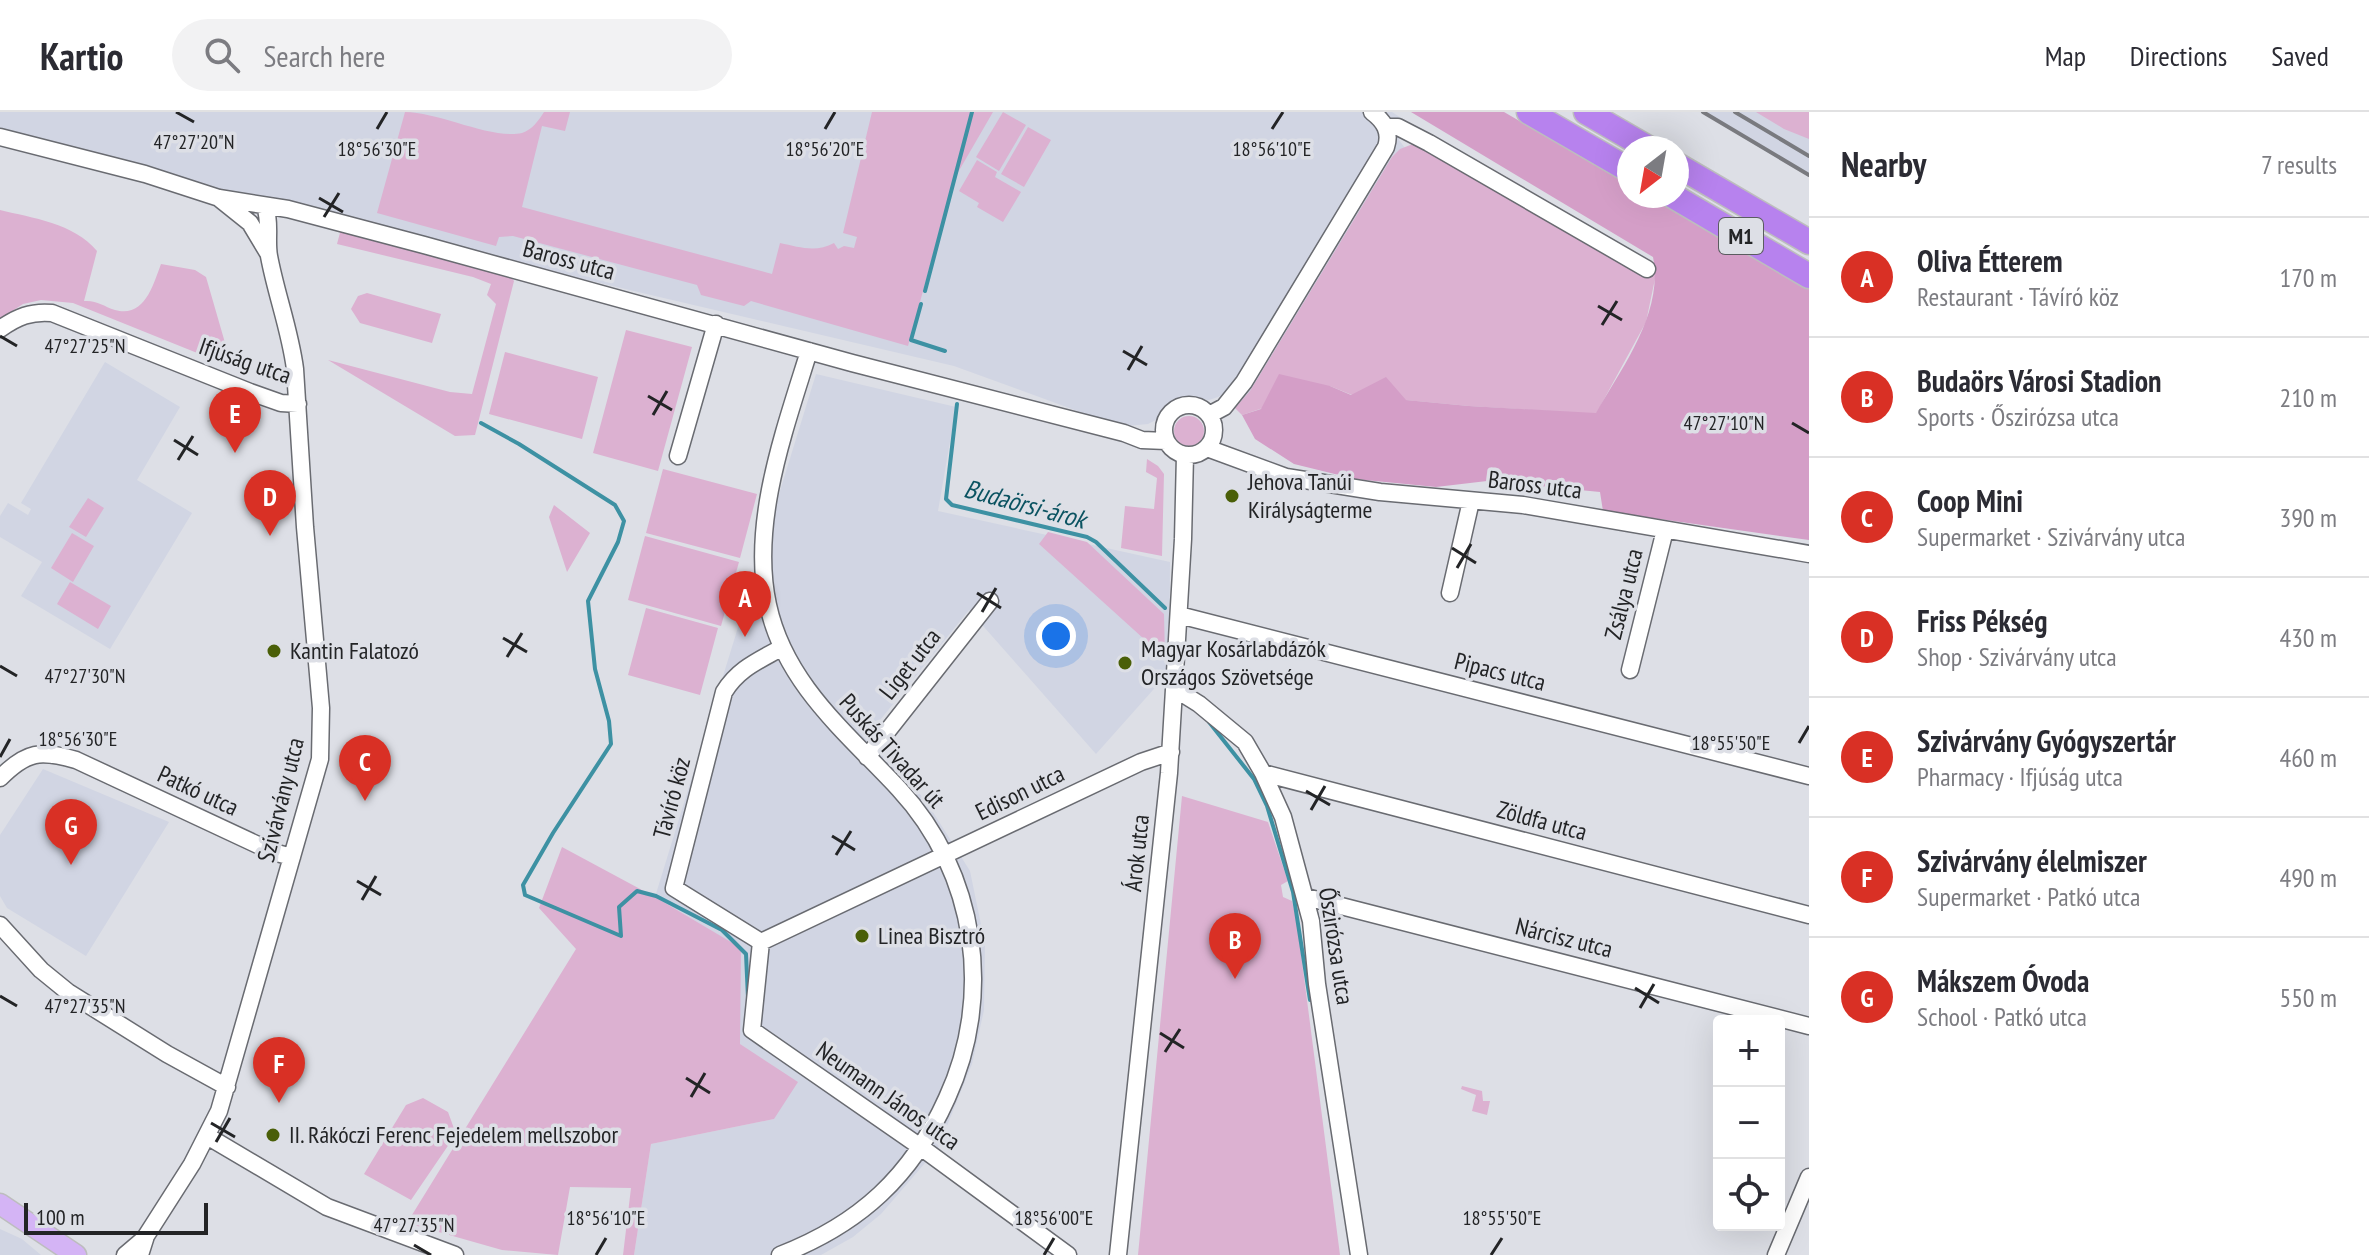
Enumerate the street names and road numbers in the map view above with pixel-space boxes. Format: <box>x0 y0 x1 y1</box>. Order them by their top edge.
road number: M1 <box>1719 218 1763 254</box>
street label: Baross utca <box>520 232 619 287</box>
street label: Ifjúság utca <box>195 330 295 391</box>
street label: Baross utca <box>1486 463 1584 506</box>
street label: Zsálya utca <box>1597 545 1650 642</box>
street label: Liget utca <box>872 622 947 706</box>
street label: Pipacs utca <box>1451 645 1549 698</box>
street label: Puskás Tivadar út <box>833 687 952 815</box>
street label: Szivárvány utca <box>250 734 311 865</box>
street label: Távíró köz <box>646 754 697 842</box>
street label: Patkó utca <box>153 758 244 823</box>
street label: Edison utca <box>970 758 1069 827</box>
street label: Zöldfa utca <box>1494 794 1590 847</box>
street label: Árok utca <box>1117 813 1156 893</box>
street label: Őszirózsa utca <box>1312 885 1361 1007</box>
street label: Nárcisz utca <box>1512 910 1616 965</box>
street label: Neumann János utca <box>810 1034 966 1157</box>

